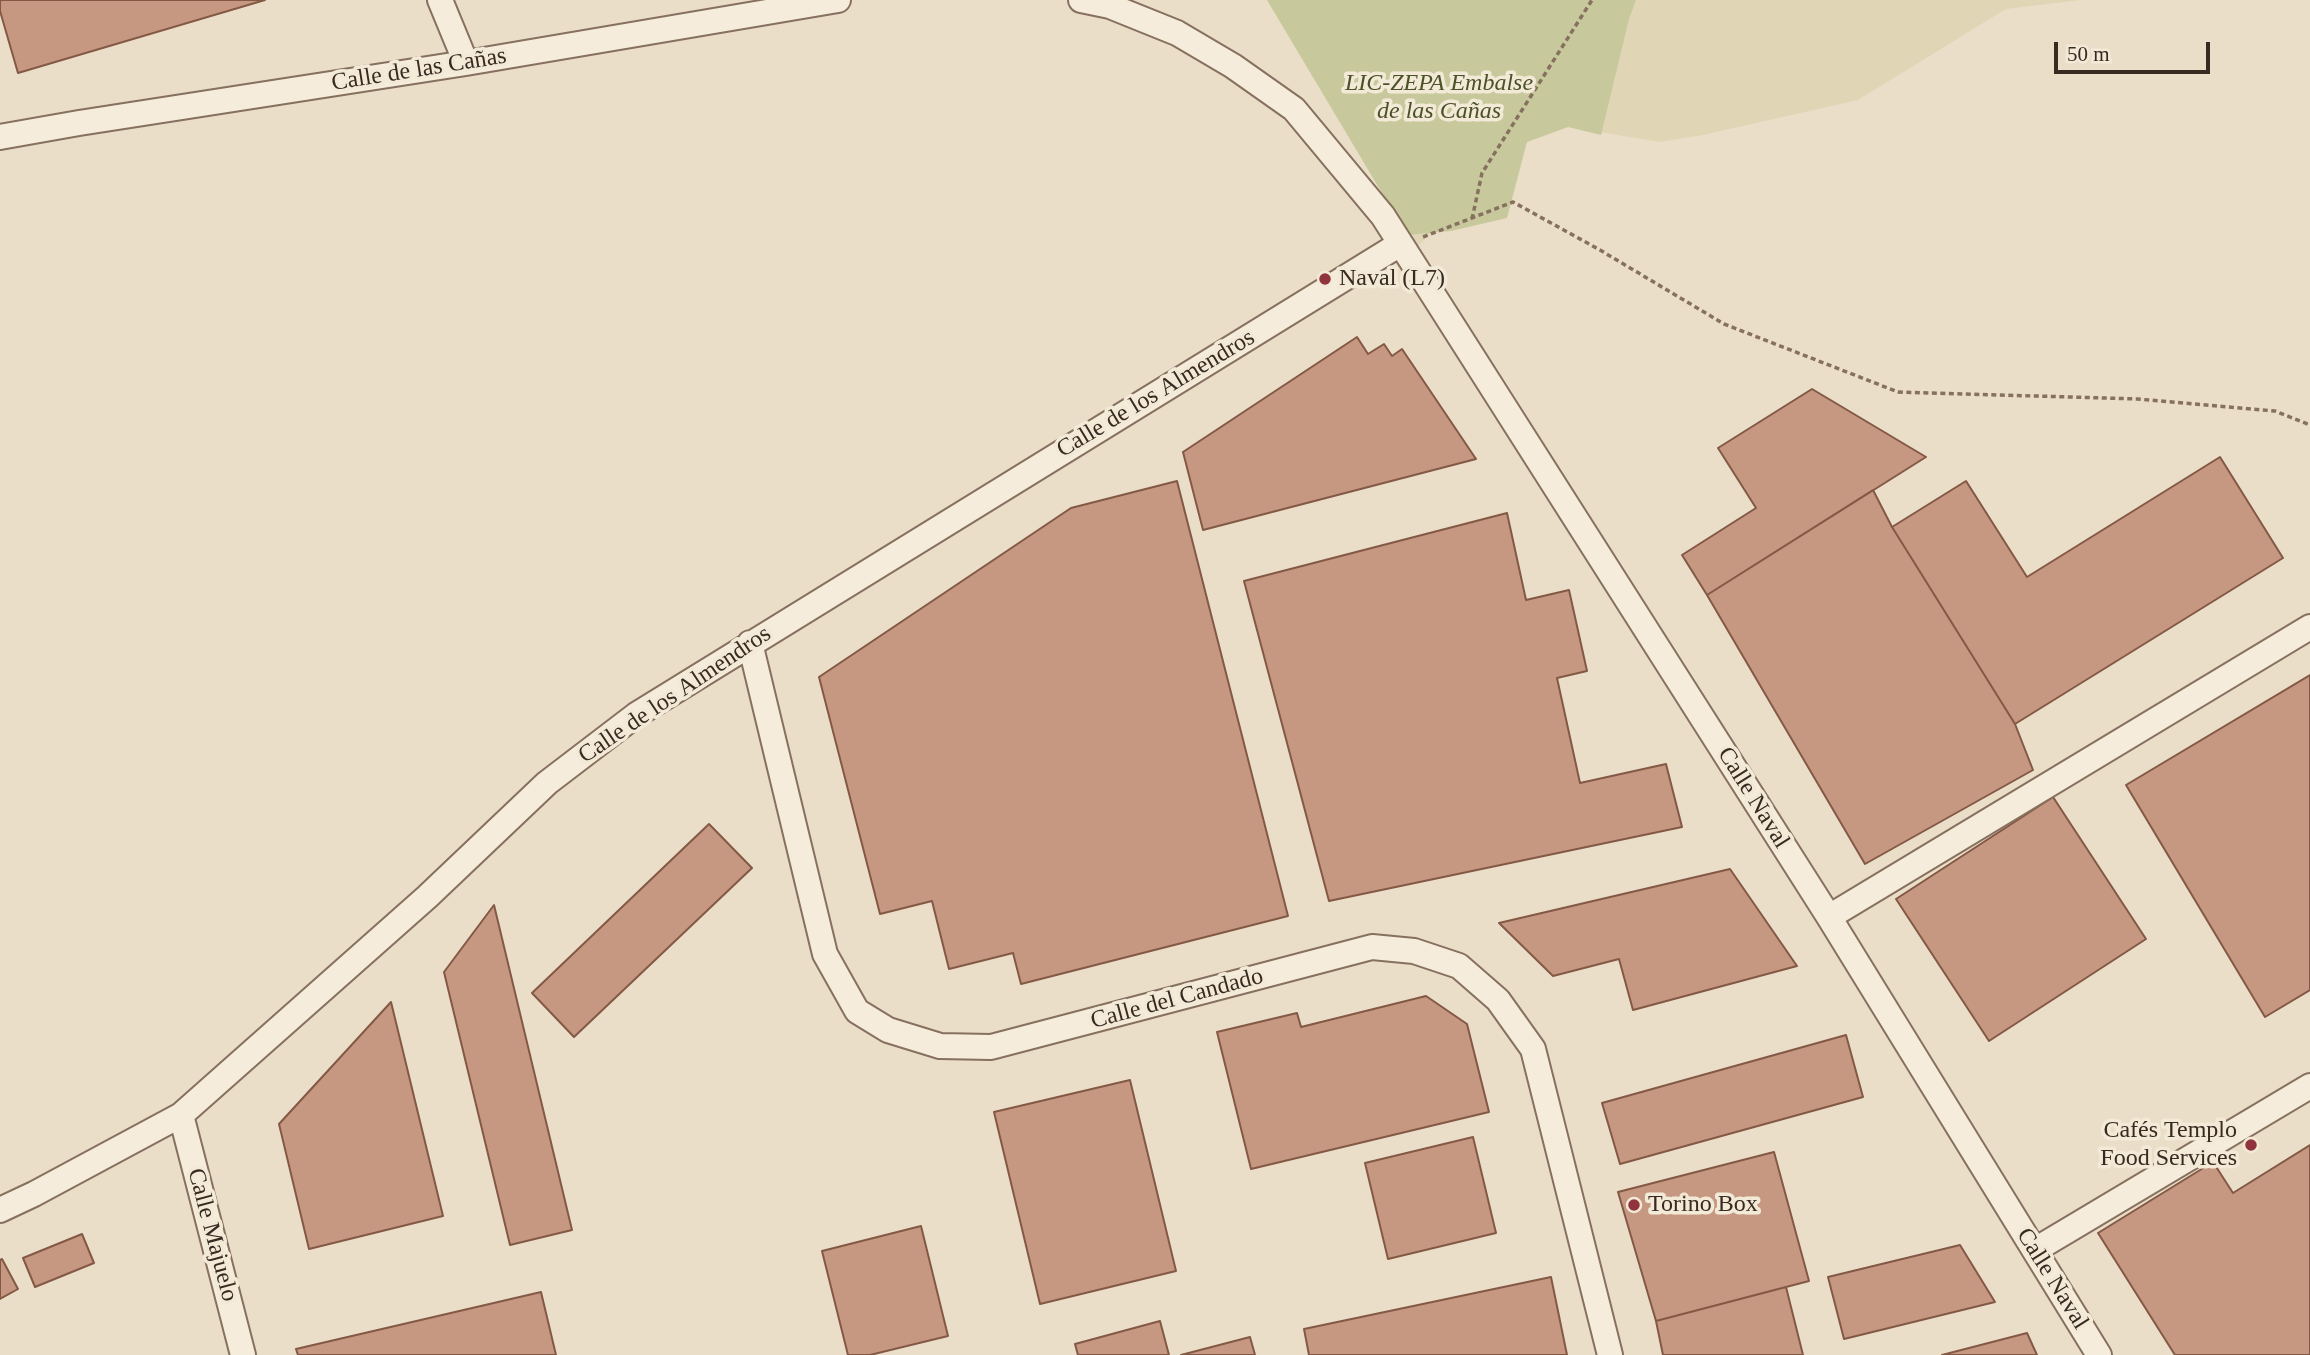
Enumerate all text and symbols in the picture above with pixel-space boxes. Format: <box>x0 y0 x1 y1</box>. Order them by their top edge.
scale bar <box>2058 28 2214 72</box>
street label: Calle de las Cañas <box>330 42 508 98</box>
text: 50 m <box>2067 42 2110 66</box>
park label: LIC-ZEPA Embalse de las Cañas <box>1345 70 1533 126</box>
place label: Naval (L7) <box>1339 265 1445 293</box>
marker: Naval (L7) <box>1317 271 1333 287</box>
street label: Calle de los Almendros <box>1052 323 1260 465</box>
street label: Calle de los Almendros <box>573 620 777 770</box>
street label: Calle Naval <box>1711 742 1795 854</box>
street label: Calle del Candado <box>1088 962 1266 1036</box>
place label: Cafés Templo Food Services <box>2100 1117 2237 1173</box>
marker: Cafés Templo Food Services <box>2243 1137 2259 1153</box>
street label: Calle Majuelo <box>180 1165 244 1305</box>
place label: Torino Box <box>1648 1191 1758 1219</box>
marker: Torino Box <box>1626 1197 1642 1213</box>
street label: Calle Naval <box>2010 1223 2094 1335</box>

